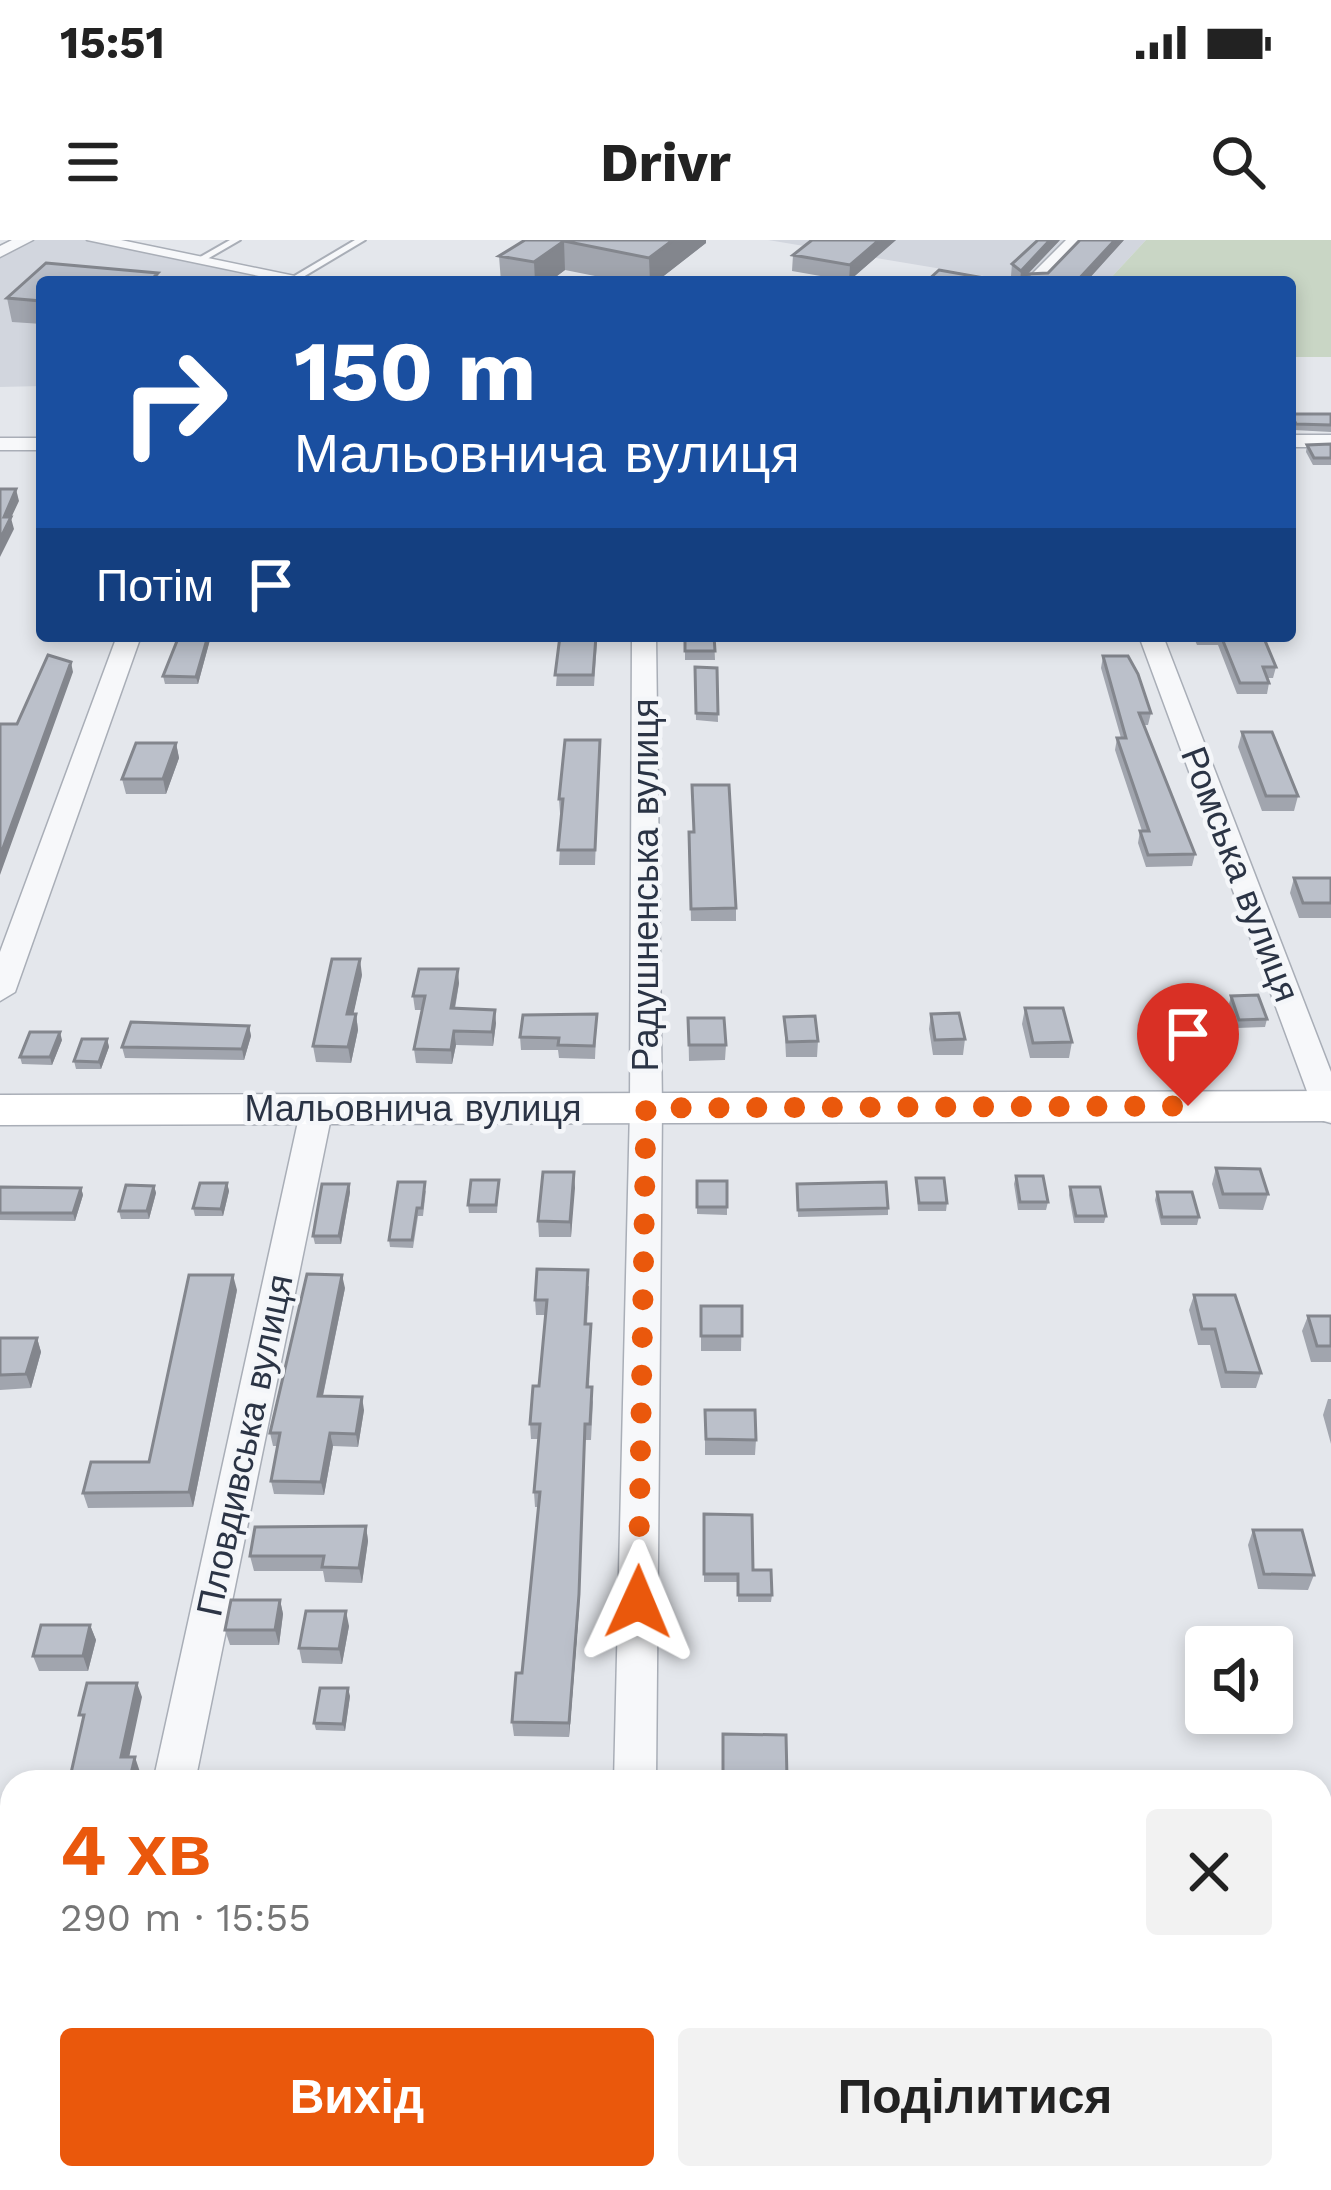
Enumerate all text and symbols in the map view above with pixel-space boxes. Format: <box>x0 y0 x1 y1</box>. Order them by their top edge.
text: 15:51 <box>60 16 165 69</box>
icon: menu <box>60 129 126 195</box>
icon: search <box>1205 129 1271 195</box>
text: Drivr <box>600 131 731 194</box>
text: 150 m <box>294 322 536 420</box>
icon: right <box>96 324 252 480</box>
text: Мальовнича вулиця <box>294 422 800 485</box>
icon: arrive <box>238 552 304 618</box>
text: Потім <box>96 559 214 612</box>
street label: Радушненська вулиця <box>625 699 667 1071</box>
street label: Ромська вулиця <box>1172 741 1308 1008</box>
pin <box>1137 983 1239 1106</box>
icon: arrive <box>1155 1001 1221 1067</box>
street label: Мальовнича вулиця <box>244 1088 582 1130</box>
street label: Пловдивська вулиця <box>188 1271 302 1620</box>
position arrow <box>575 1539 701 1665</box>
map controls <box>1185 1626 1293 1734</box>
button: sound <box>1185 1626 1293 1734</box>
text: 4 хв <box>60 1808 211 1892</box>
button: close <box>1146 1809 1272 1935</box>
text: 290 m · 15:55 <box>60 1895 311 1940</box>
button: Вихід <box>60 2028 654 2166</box>
button: Поділитися <box>678 2028 1272 2166</box>

